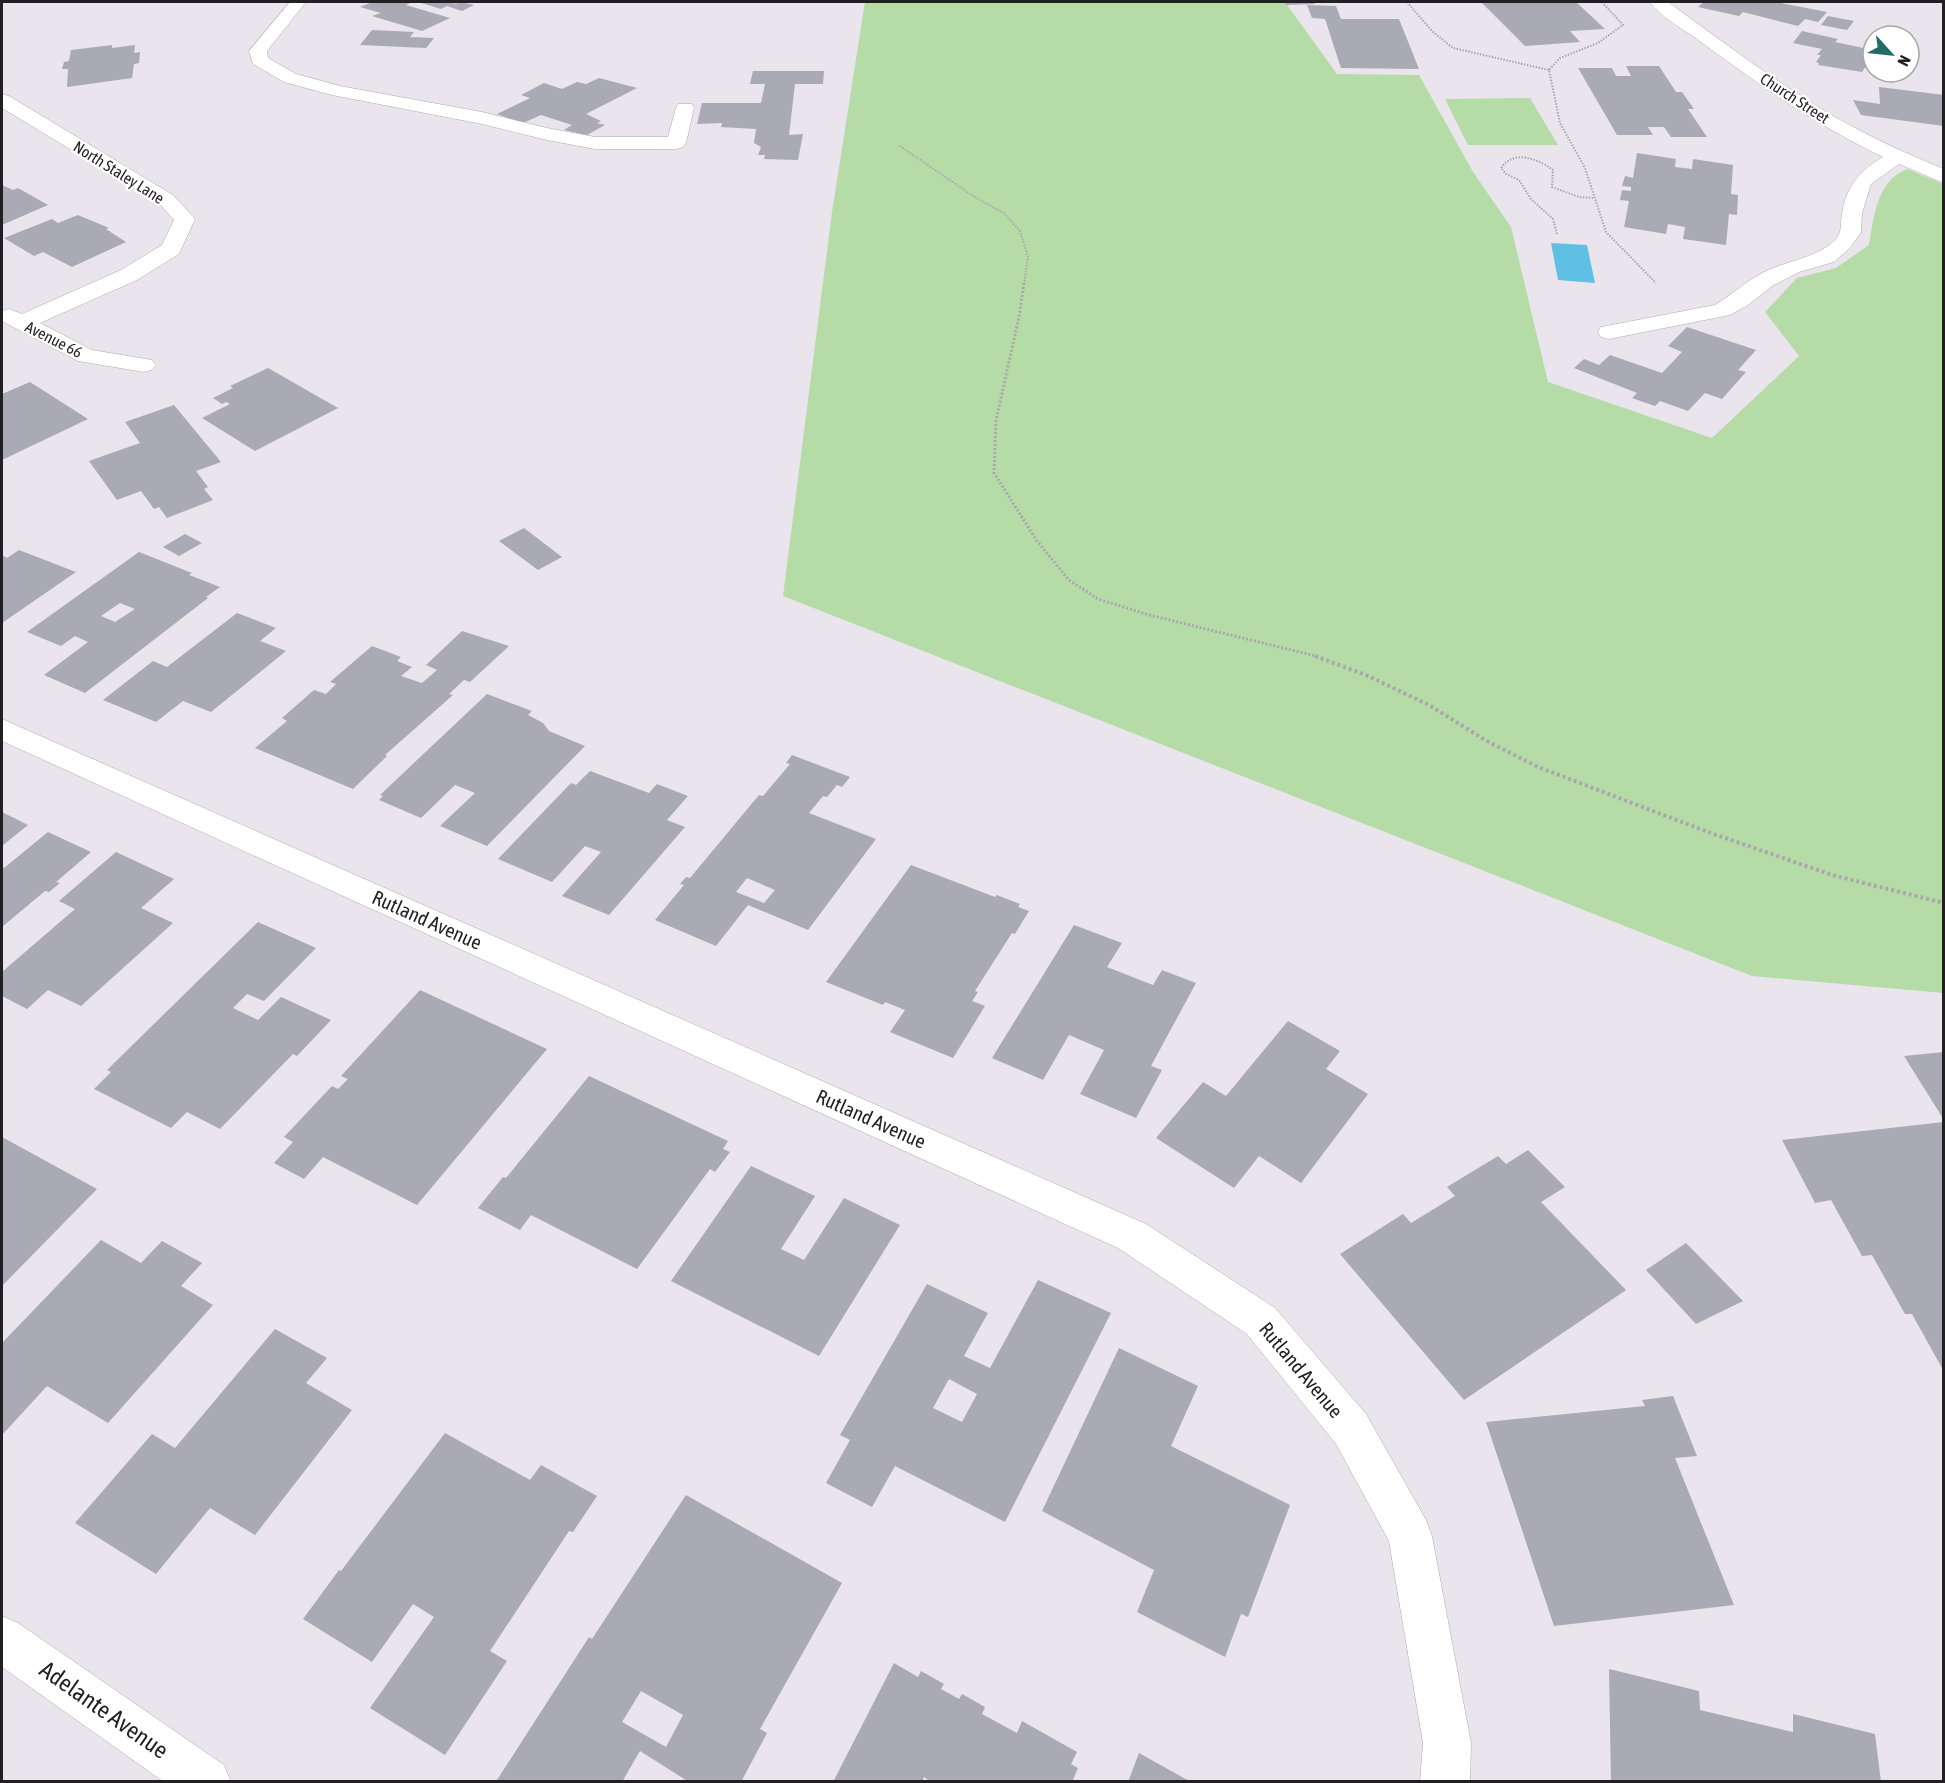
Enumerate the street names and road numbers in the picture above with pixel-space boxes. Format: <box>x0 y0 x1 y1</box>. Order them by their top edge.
street label: Church Street <box>1757 69 1833 127</box>
street label: North Staley Lane <box>70 137 168 208</box>
street label: Avenue 66 <box>23 317 85 361</box>
street label: Rutland Avenue <box>369 885 485 954</box>
street label: Rutland Avenue <box>813 1084 929 1153</box>
street label: Rutland Avenue <box>1255 1317 1348 1422</box>
street label: Adelante Avenue <box>35 1655 174 1764</box>

